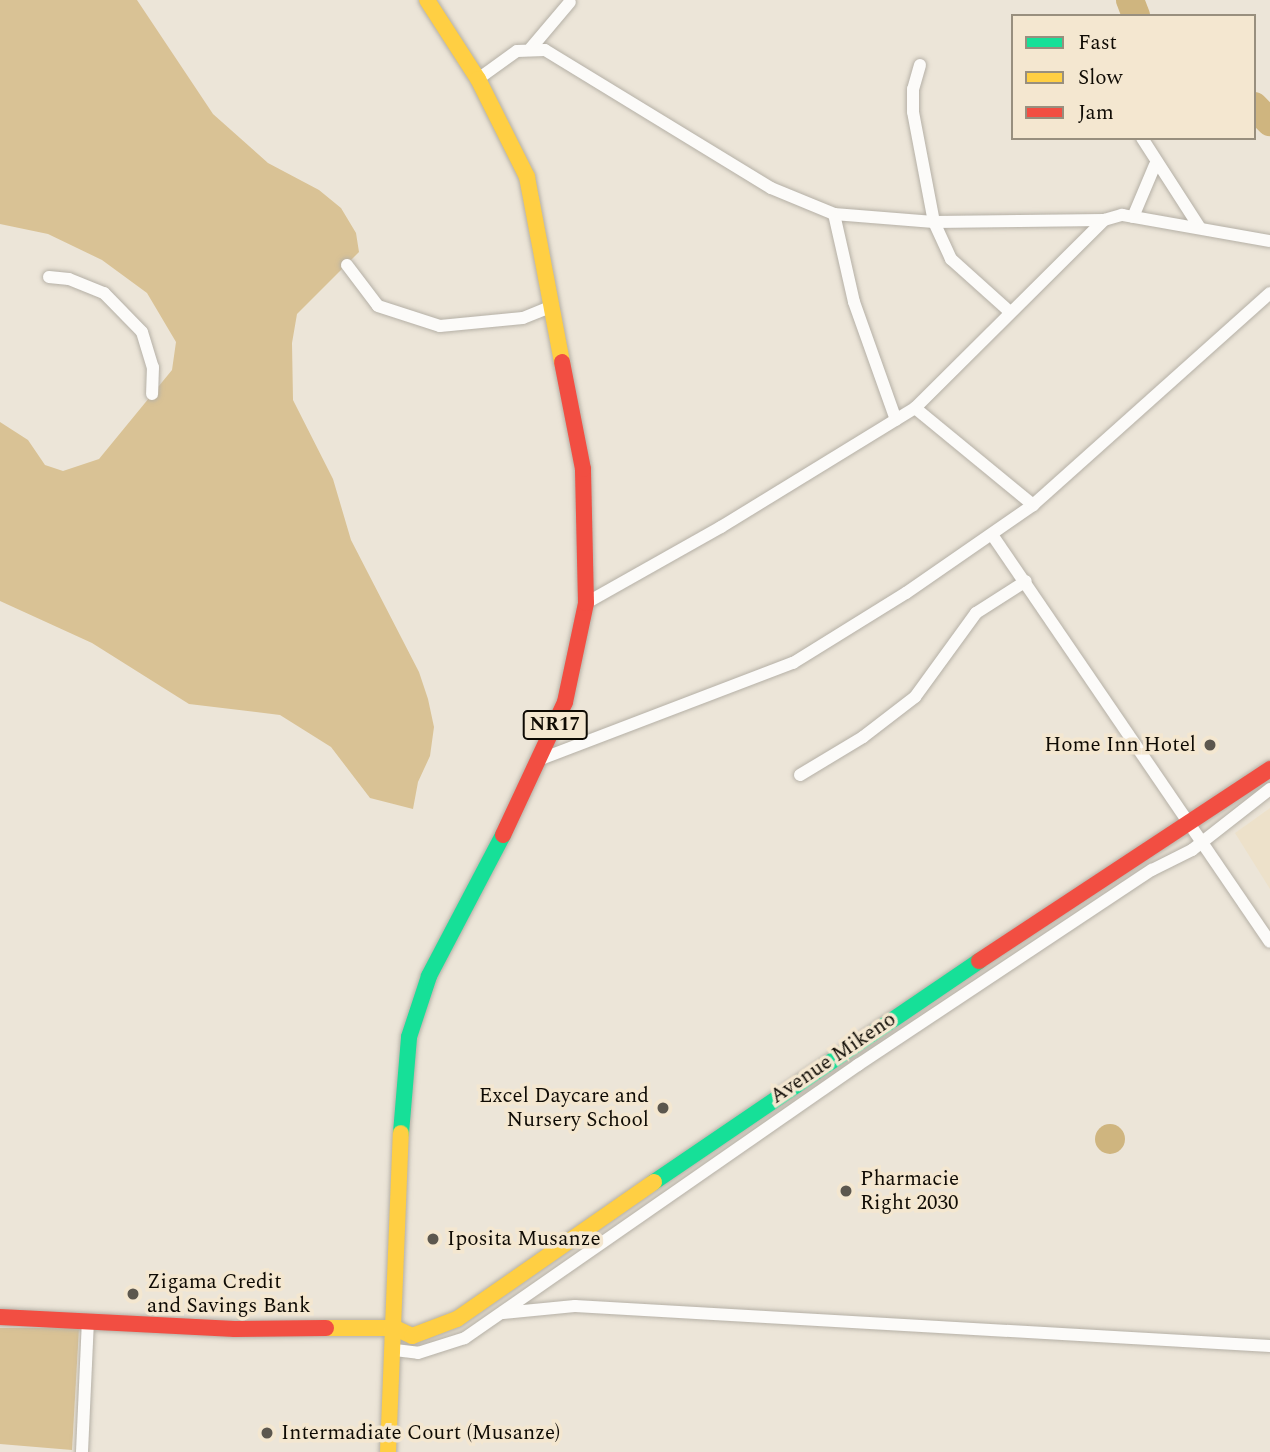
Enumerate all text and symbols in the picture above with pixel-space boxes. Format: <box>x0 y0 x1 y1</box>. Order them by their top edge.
legend <box>1011 14 1256 140</box>
text: Fast <box>1078 27 1117 59</box>
text: Slow <box>1078 62 1122 94</box>
text: Jam <box>1078 97 1114 129</box>
road number: NR17 <box>522 710 588 740</box>
place label: Home Inn Hotel <box>1044 732 1196 758</box>
marker: Home Inn Hotel <box>1202 737 1218 753</box>
street label: Avenue Mikeno <box>765 1007 901 1109</box>
place label: Excel Daycare and Nursery School <box>479 1083 649 1133</box>
marker: Excel Daycare and Nursery School <box>655 1100 671 1116</box>
place label: Pharmacie Right 2030 <box>860 1166 959 1216</box>
marker: Pharmacie Right 2030 <box>838 1183 854 1199</box>
place label: Iposita Musanze <box>447 1226 601 1252</box>
marker: Iposita Musanze <box>425 1231 441 1247</box>
place label: Zigama Credit and Savings Bank <box>147 1269 311 1319</box>
marker: Zigama Credit and Savings Bank <box>125 1286 141 1302</box>
place label: Intermadiate Court (Musanze) <box>281 1420 560 1446</box>
marker: Intermadiate Court (Musanze) <box>259 1425 275 1441</box>

